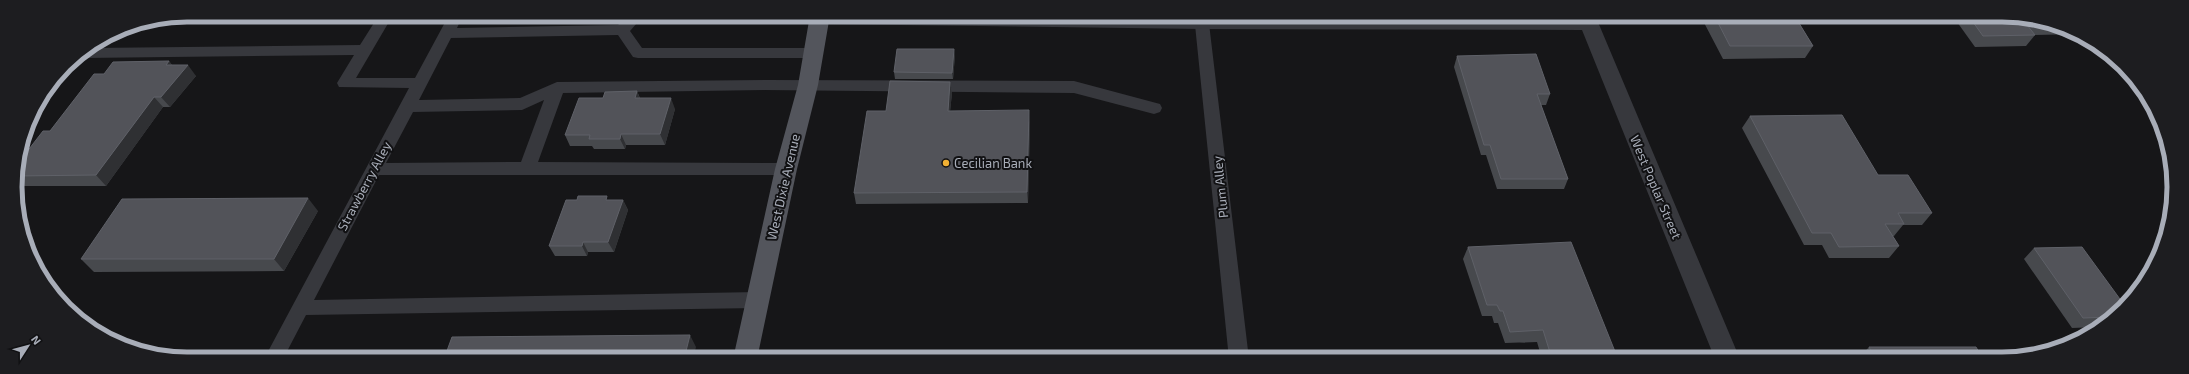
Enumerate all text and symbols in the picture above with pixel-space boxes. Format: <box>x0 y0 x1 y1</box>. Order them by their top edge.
street label: West Dixie Avenue <box>763 132 803 242</box>
street label: West Poplar Street <box>1627 133 1685 241</box>
street label: Strawberry Alley <box>334 138 394 233</box>
place label: Cecilian Bank <box>954 155 1032 171</box>
street label: Plum Alley <box>1209 155 1231 219</box>
marker: Cecilian Bank <box>941 158 951 168</box>
north arrow <box>8 326 48 366</box>
text: N <box>29 333 44 347</box>

